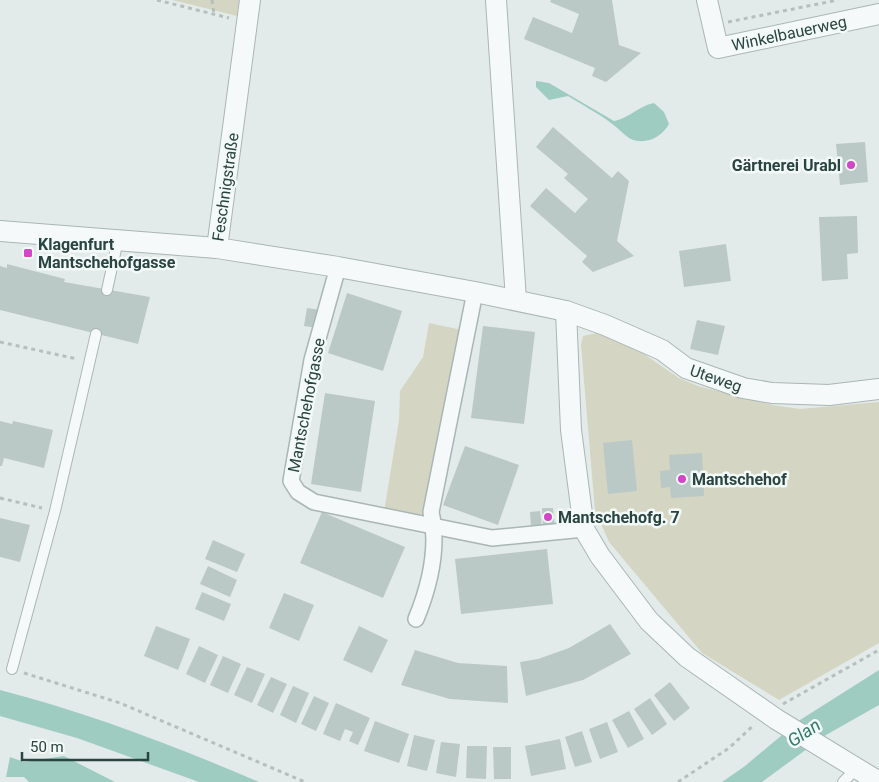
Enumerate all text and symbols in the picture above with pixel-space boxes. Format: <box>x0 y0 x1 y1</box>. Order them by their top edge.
street label: Winkelbauerweg <box>730 12 848 55</box>
street label: Feschnigstraße <box>208 131 243 243</box>
place label: Gärtnerei Urabl <box>732 156 841 175</box>
marker: Gärtnerei Urabl <box>845 159 857 171</box>
place label: Klagenfurt Mantschehofgasse <box>38 235 176 272</box>
marker: Klagenfurt Mantschehofgasse <box>22 247 34 259</box>
street label: Mantschehofgasse <box>284 336 329 474</box>
street label: Uteweg <box>687 361 744 396</box>
place label: Mantschehof <box>692 470 787 489</box>
marker: Mantschehof <box>676 473 688 485</box>
place label: Mantschehofg. 7 <box>558 508 680 527</box>
marker: Mantschehofg. 7 <box>542 511 554 523</box>
water label: Glan <box>783 714 824 751</box>
scale bar <box>22 730 149 762</box>
text: 50 m <box>30 738 64 756</box>

